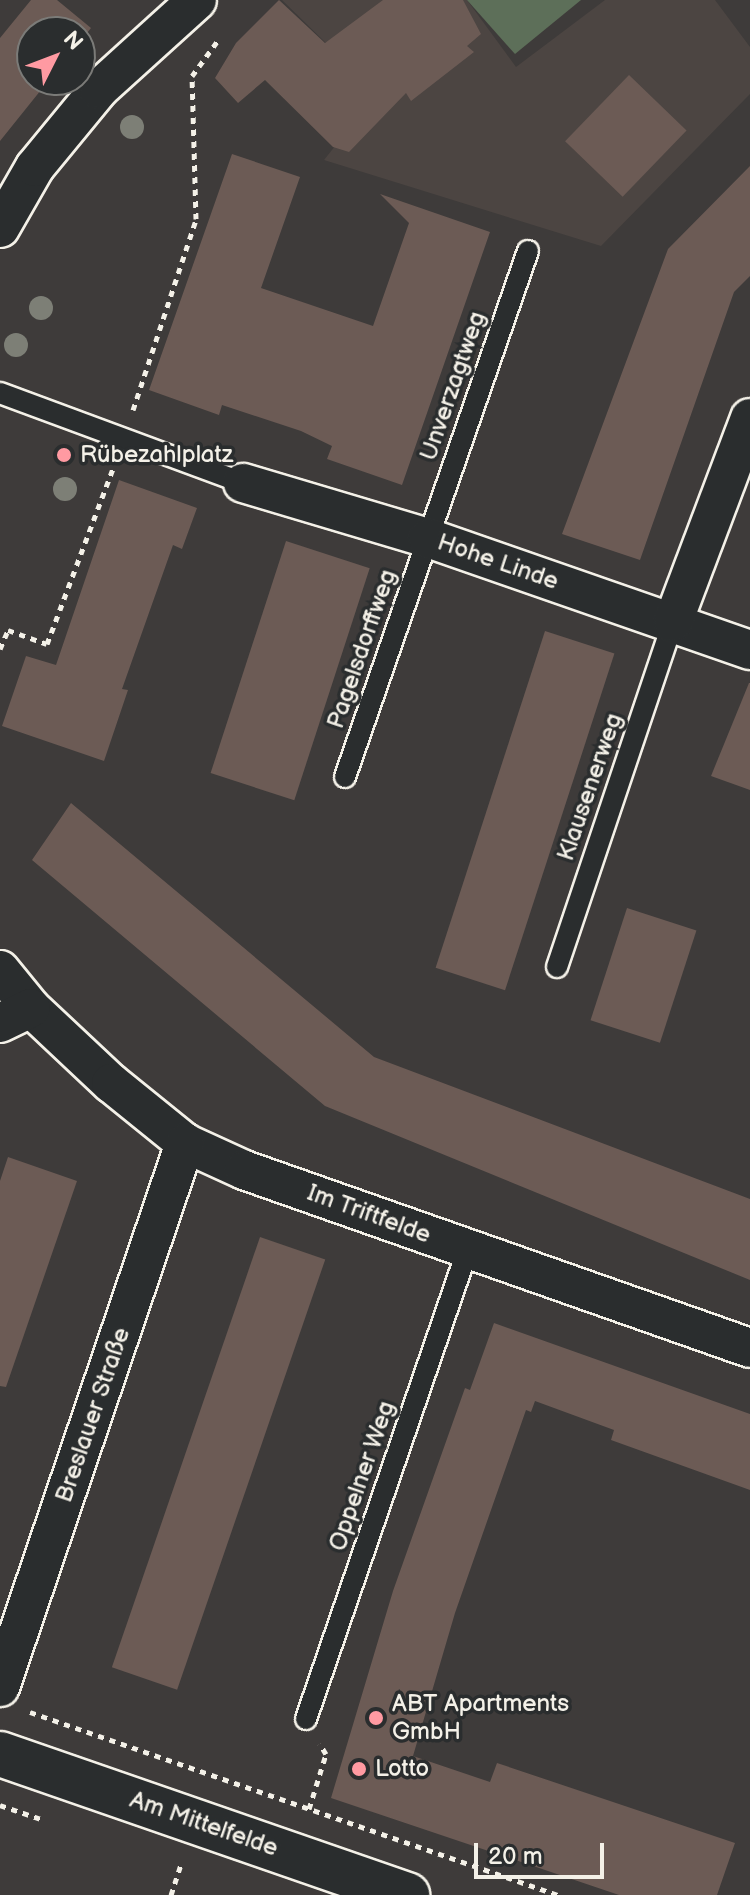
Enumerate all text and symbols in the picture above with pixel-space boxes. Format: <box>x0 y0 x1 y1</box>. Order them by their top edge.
north arrow <box>16 16 96 96</box>
text: N <box>57 26 88 56</box>
street label: Unverzagtweg <box>414 308 492 464</box>
place label: Rübezahlplatz <box>80 441 233 469</box>
marker: Rübezahlplatz <box>55 446 73 464</box>
street label: Hohe Linde <box>434 528 562 596</box>
street label: Pagelsdorffweg <box>321 566 403 732</box>
street label: Klausenerweg <box>551 709 629 865</box>
street label: Im Triftfelde <box>303 1178 435 1250</box>
street label: Breslauer Straße <box>50 1324 136 1506</box>
street label: Oppelner Weg <box>323 1397 401 1555</box>
place label: ABT Apartments GmbH <box>392 1690 569 1746</box>
marker: ABT Apartments GmbH <box>367 1709 385 1727</box>
place label: Lotto <box>375 1755 429 1783</box>
marker: Lotto <box>350 1760 368 1778</box>
street label: Am Mittelfelde <box>126 1785 282 1863</box>
scale bar <box>478 1827 608 1877</box>
text: 20 m <box>488 1842 543 1871</box>

